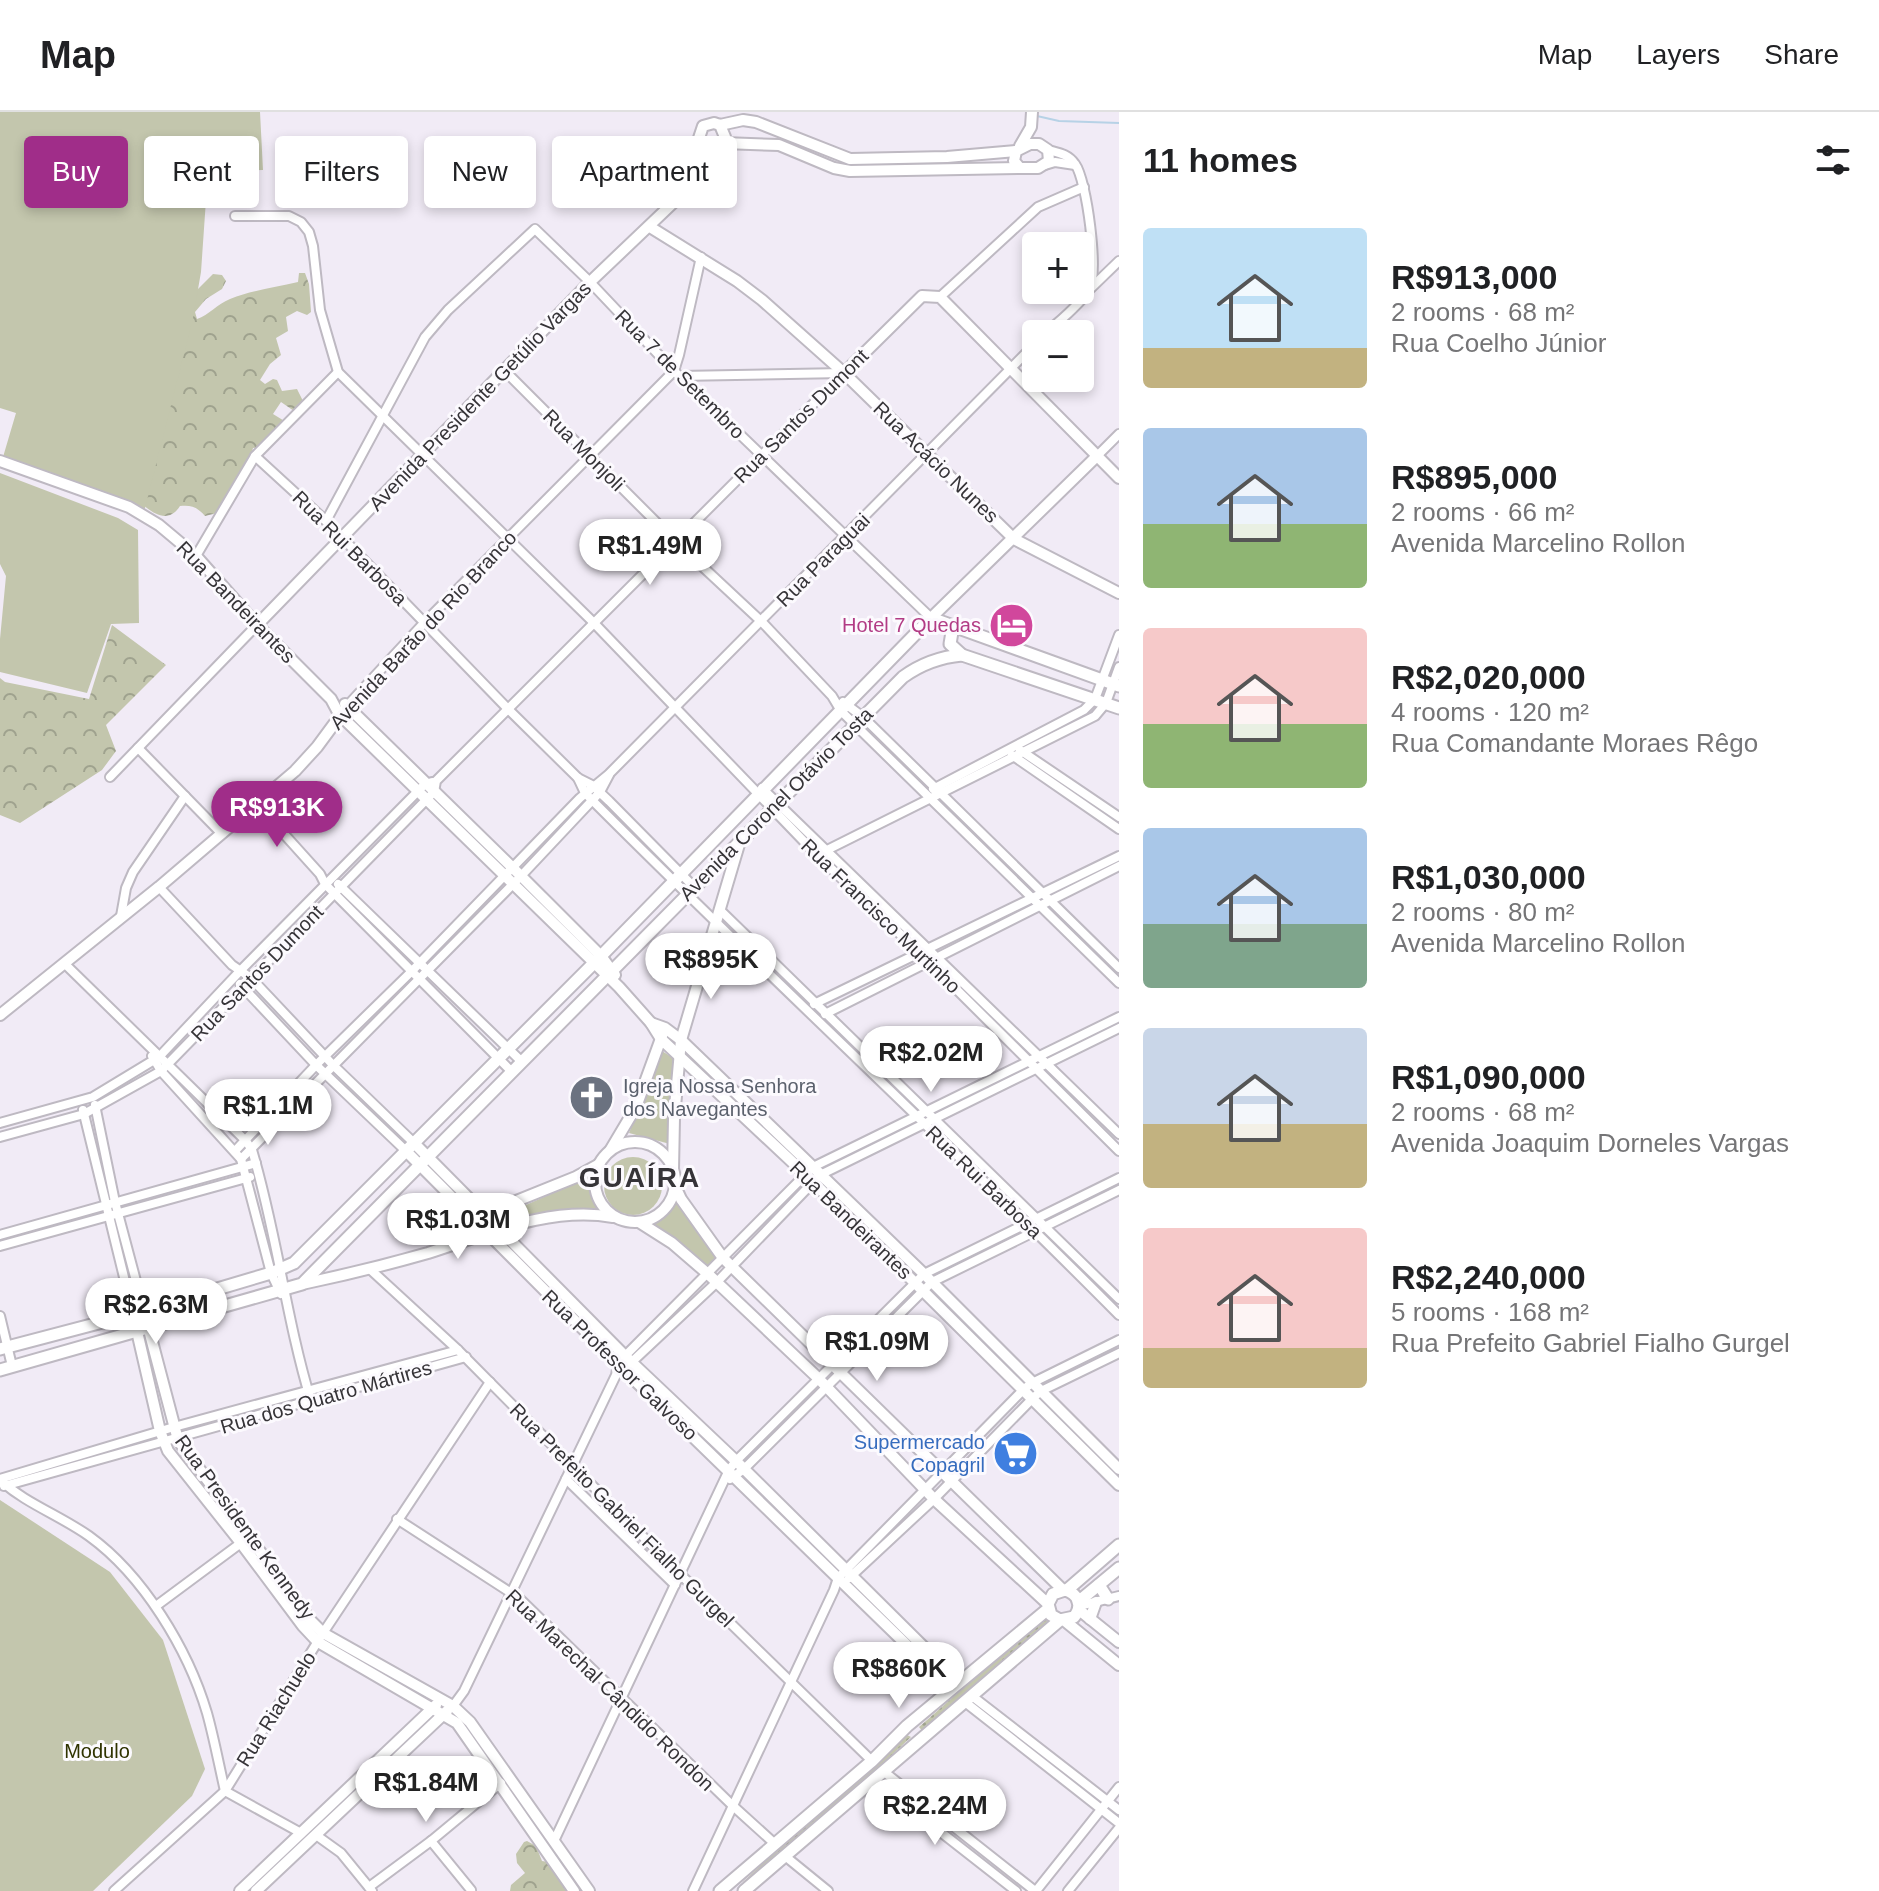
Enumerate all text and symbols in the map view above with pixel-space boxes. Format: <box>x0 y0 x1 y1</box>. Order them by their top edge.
text: Map <box>40 34 116 76</box>
text: Map <box>1538 39 1592 70</box>
text: Layers <box>1636 39 1720 70</box>
text: Share <box>1764 39 1839 70</box>
chip: Buy <box>24 136 128 208</box>
chip: Rent <box>144 136 259 208</box>
chip: Filters <box>275 136 408 208</box>
chip: New <box>424 136 536 208</box>
chip: Apartment <box>552 136 737 208</box>
icon: filters <box>1811 138 1855 182</box>
text: 11 homes <box>1143 141 1298 179</box>
map controls <box>1022 232 1094 392</box>
button: + <box>1022 232 1094 304</box>
text: R$913,000 <box>1391 258 1557 296</box>
icon: home <box>1207 260 1303 356</box>
street label: Avenida Presidente Getúlio Vargas <box>365 277 595 515</box>
text: 2 rooms · 68 m² <box>1391 297 1575 327</box>
street label: Rua 7 de Setembro <box>611 305 749 443</box>
button: − <box>1022 320 1094 392</box>
text: Rua Coelho Júnior <box>1391 328 1606 358</box>
street label: Rua Santos Dumont <box>730 344 873 487</box>
street label: Rua Acácio Nunes <box>869 397 1003 527</box>
street label: Rua Monjoli <box>539 405 629 495</box>
text: R$895,000 <box>1391 458 1557 496</box>
icon: home <box>1207 460 1303 556</box>
street label: Rua Rui Barbosa <box>288 486 412 610</box>
text: 2 rooms · 66 m² <box>1391 497 1575 527</box>
street label: Rua Paraguai <box>772 509 874 611</box>
pin: R$1.49M <box>576 519 724 587</box>
street label: Avenida Barão do Rio Branco <box>325 526 521 734</box>
text: Avenida Marcelino Rollon <box>1391 528 1685 558</box>
text: R$1.49M <box>597 530 703 560</box>
street label: Rua Bandeirantes <box>172 537 300 667</box>
hotel icon: Hotel 7 Quedas <box>988 601 1036 649</box>
place label: Hotel 7 Quedas <box>842 614 981 636</box>
text: R$2,020,000 <box>1391 658 1586 696</box>
icon: home <box>1207 660 1303 756</box>
text: 4 rooms · 120 m² <box>1391 697 1589 727</box>
street label: Avenida Coronel Otávio Tosta <box>675 702 878 905</box>
text: Rua Comandante Moraes Rêgo <box>1391 728 1758 758</box>
pin: R$913K <box>212 781 342 849</box>
text: R$913K <box>229 792 325 822</box>
street label: Rua Francisco Murtinho <box>797 834 965 998</box>
text: R$1,030,000 <box>1391 858 1586 896</box>
icon: home <box>1207 860 1303 956</box>
text: 2 rooms · 80 m² <box>1391 897 1575 927</box>
street label: Rua Santos Dumont <box>187 900 328 1045</box>
text: Avenida Marcelino Rollon <box>1391 928 1685 958</box>
pin: R$895K <box>646 933 776 1001</box>
text: R$895K <box>663 944 759 974</box>
pin: R$2.02M <box>857 1026 1005 1094</box>
text: R$2.02M <box>878 1037 984 1067</box>
text: R$1,090,000 <box>1391 1058 1586 1096</box>
icon: home <box>1207 1060 1303 1156</box>
church icon: Igreja Nossa Senhora dos Navegantes <box>568 1074 616 1122</box>
place label: Igreja Nossa Senhora dos Navegantes <box>623 1075 817 1120</box>
pin: R$1.1M <box>203 1079 333 1147</box>
text: R$1.1M <box>222 1090 314 1120</box>
text: 2 rooms · 68 m² <box>1391 1097 1575 1127</box>
street label: Rua Rui Barbosa <box>922 1121 1047 1243</box>
text: Avenida Joaquim Dorneles Vargas <box>1391 1128 1789 1158</box>
street label: Rua Bandeirantes <box>786 1156 916 1284</box>
district label: GUAÍRA <box>579 1162 701 1193</box>
pin: R$1.03M <box>384 1193 532 1261</box>
text: R$1.03M <box>405 1204 511 1234</box>
text: R$2,240,000 <box>1391 1258 1586 1296</box>
icon: home <box>1207 1260 1303 1356</box>
pin: R$2.63M <box>82 1278 230 1346</box>
street label: Rua Professor Galvoso <box>538 1285 702 1445</box>
text: R$2.63M <box>103 1289 209 1319</box>
text: 5 rooms · 168 m² <box>1391 1297 1589 1327</box>
pin: R$1.09M <box>803 1315 951 1383</box>
text: R$1.09M <box>824 1326 930 1356</box>
text: Rua Prefeito Gabriel Fialho Gurgel <box>1391 1328 1790 1358</box>
street label: Rua dos Quatro Mártires <box>218 1356 434 1438</box>
street label: Rua Prefeito Gabriel Fialho Gurgel <box>506 1399 738 1631</box>
supermarket icon: Supermercado Copagril <box>992 1429 1040 1477</box>
street label: Rua Presidente Kennedy <box>171 1431 319 1623</box>
place label: Supermercado Copagril <box>854 1431 985 1476</box>
street label: Rua Marechal Cândido Rondon <box>502 1585 718 1795</box>
pin: R$860K <box>834 1642 964 1710</box>
street label: Rua Riachuelo <box>232 1648 320 1770</box>
text: R$860K <box>851 1653 947 1683</box>
park label: Modulo <box>64 1740 130 1762</box>
pin: R$1.84M <box>352 1756 500 1824</box>
text: R$1.84M <box>373 1767 479 1797</box>
pin: R$2.24M <box>861 1779 1009 1847</box>
text: R$2.24M <box>882 1790 988 1820</box>

